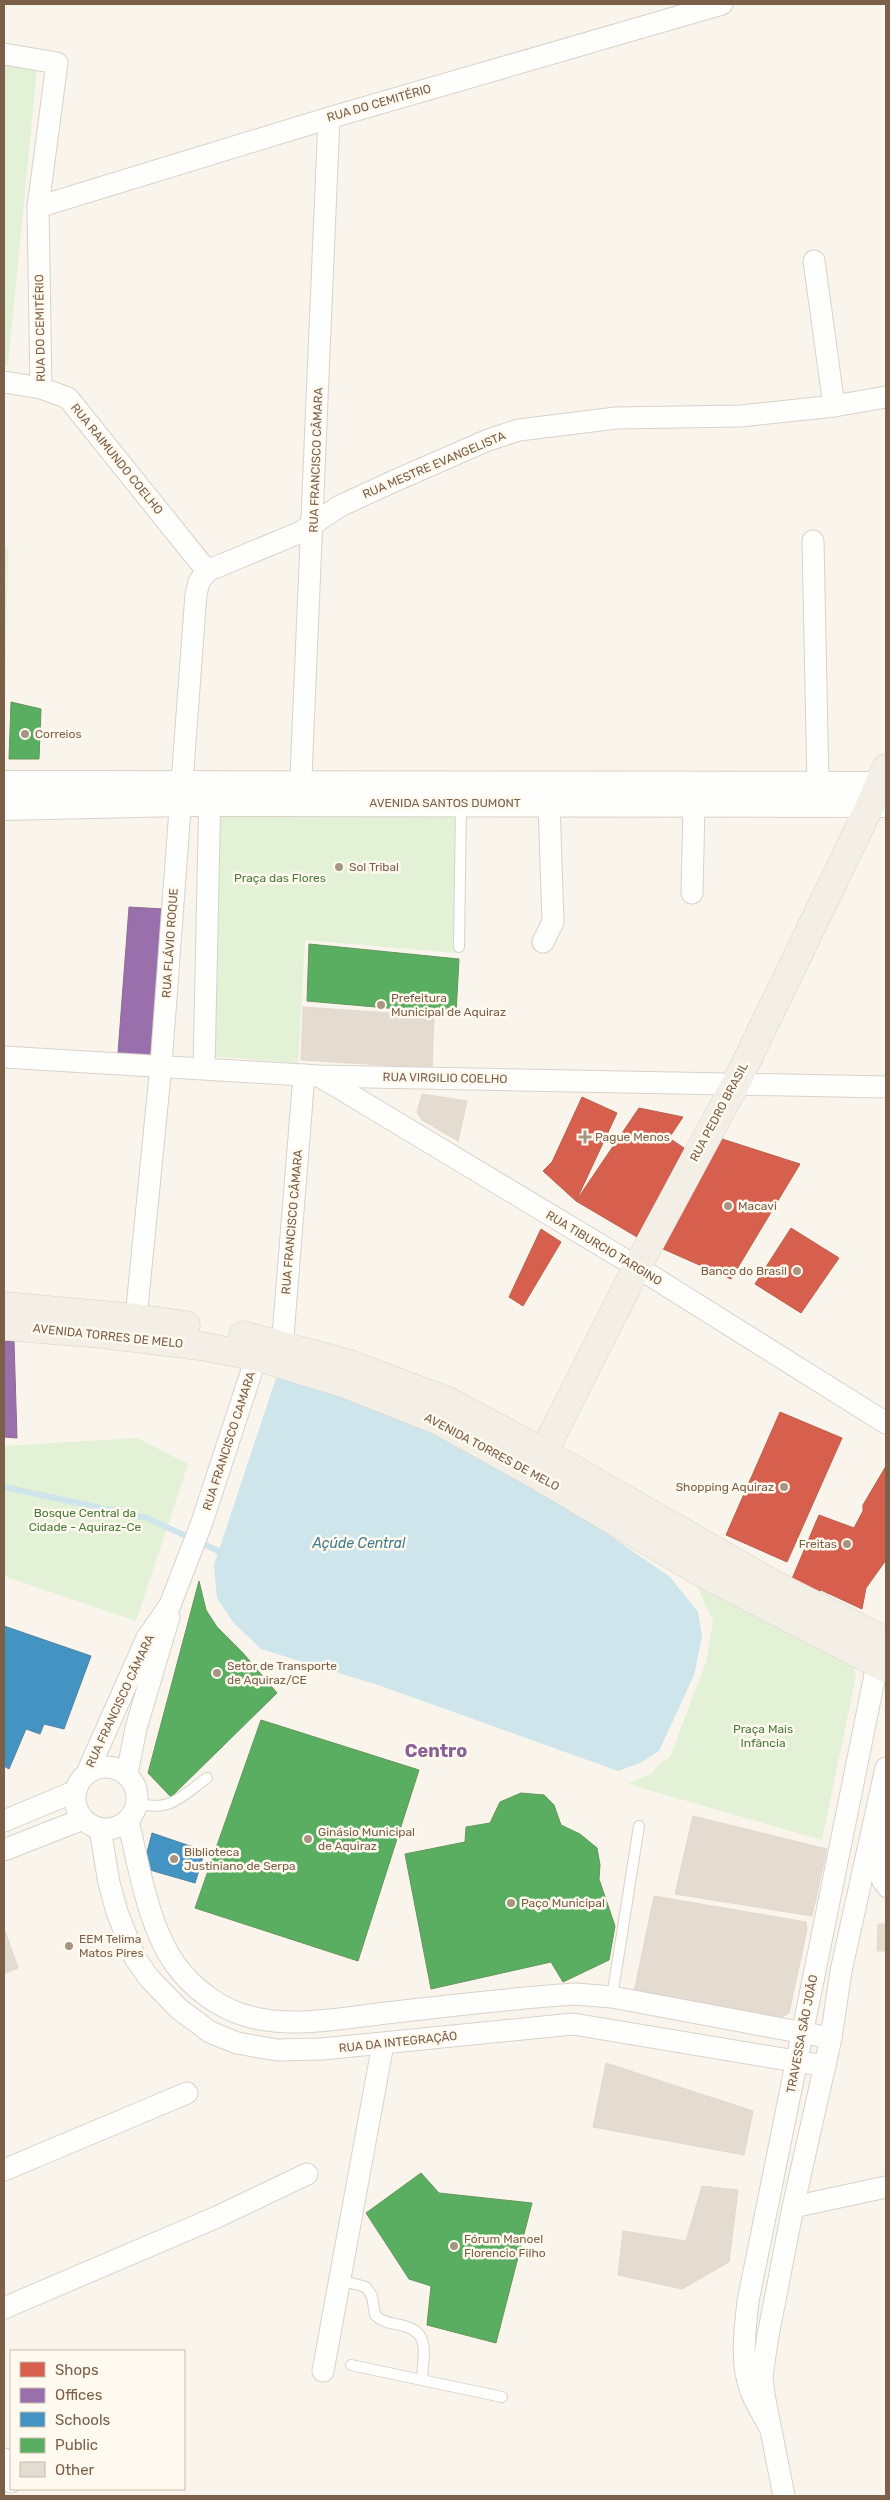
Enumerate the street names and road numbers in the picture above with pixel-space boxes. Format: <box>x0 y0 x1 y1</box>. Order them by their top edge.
street label: RUA DO CEMITÉRIO <box>325 81 433 125</box>
street label: RUA DO CEMITÉRIO <box>32 274 48 382</box>
street label: RUA FRANCISCO CÂMARA <box>306 387 326 533</box>
street label: RUA RAIMUNDO COELHO <box>68 401 166 517</box>
street label: RUA MESTRE EVANGELISTA <box>361 429 507 501</box>
street label: AVENIDA SANTOS DUMONT <box>369 796 521 810</box>
street label: RUA FLÁVIO ROQUE <box>159 888 181 998</box>
street label: RUA PEDRO BRASIL <box>687 1060 751 1164</box>
street label: RUA VIRGILIO COELHO <box>382 1070 508 1086</box>
street label: RUA FRANCISCO CÂMARA <box>279 1149 305 1295</box>
street label: RUA TIBURCIO TARGINO <box>543 1208 665 1288</box>
street label: AVENIDA TORRES DE MELO <box>32 1321 184 1351</box>
street label: RUA FRANCISCO CAMARA <box>200 1370 258 1512</box>
street label: AVENIDA TORRES DE MELO <box>422 1410 562 1494</box>
street label: RUA FRANCISCO CÂMARA <box>83 1632 157 1770</box>
street label: TRAVESSA SÃO JOÃO <box>784 1973 820 2095</box>
street label: RUA DA INTEGRAÇÃO <box>338 2029 458 2055</box>

